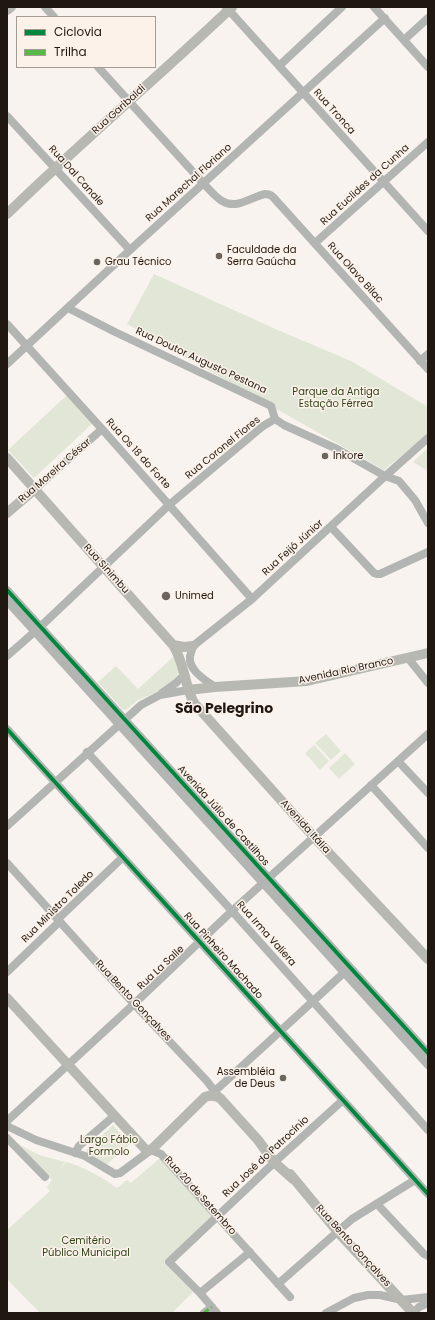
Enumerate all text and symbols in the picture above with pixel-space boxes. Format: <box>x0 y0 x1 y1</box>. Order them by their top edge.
legend <box>16 16 156 68</box>
text: Ciclovia <box>54 23 102 40</box>
text: Trilha <box>54 43 87 60</box>
street label: Rua Garibaldi <box>90 83 148 137</box>
street label: Rua Tronca <box>311 87 357 137</box>
street label: Rua Marechal Floriano <box>144 141 234 225</box>
street label: Rua Euclides da Cunha <box>318 142 412 228</box>
street label: Rua Dal Canale <box>46 143 106 209</box>
street label: Rua Olavo Bilac <box>325 240 385 306</box>
place label: Faculdade da Serra Gaúcha <box>227 244 296 268</box>
marker: Faculdade da Serra Gaúcha <box>214 251 224 261</box>
place label: Grau Técnico <box>105 256 171 268</box>
marker: Grau Técnico <box>92 257 102 267</box>
street label: Rua Doutor Augusto Pestana <box>134 325 268 397</box>
park label: Parque da Antiga Estação Férrea <box>292 386 380 410</box>
street label: Rua Coronel Flores <box>183 414 263 482</box>
street label: Rua Os 18 do Forte <box>103 416 173 492</box>
street label: Rua Moreira César <box>16 436 94 506</box>
place label: Inkore <box>333 450 363 462</box>
marker: Inkore <box>320 451 330 461</box>
street label: Rua Feijó Júnior <box>260 517 326 579</box>
street label: Rua Sinimbu <box>81 542 131 596</box>
marker: Unimed <box>160 590 172 602</box>
place label: Unimed <box>175 590 214 602</box>
street label: Avenida Rio Branco <box>297 655 395 687</box>
district label: São Pelegrino <box>175 701 273 717</box>
street label: Avenida Júlio de Castilhos <box>175 763 271 869</box>
street label: Avenida Itália <box>278 798 332 856</box>
street label: Rua Ministro Toledo <box>19 868 97 946</box>
street label: Rua Irma Valiera <box>234 899 298 969</box>
street label: Rua Pinheiro Machado <box>181 910 265 1002</box>
street label: Rua La Salle <box>135 943 187 993</box>
street label: Rua Bento Gonçalves <box>92 958 174 1044</box>
place label: Assembléia de Deus <box>217 1066 275 1090</box>
marker: Assembléia de Deus <box>278 1073 288 1083</box>
street label: Rua José do Patrocínio <box>220 1114 312 1200</box>
park label: Largo Fábio Formolo <box>80 1134 138 1158</box>
street label: Rua 20 de Setembro <box>162 1154 238 1238</box>
street label: Rua Bento Gonçalves <box>313 1203 393 1289</box>
park label: Cemitério Público Municipal <box>42 1235 130 1258</box>

